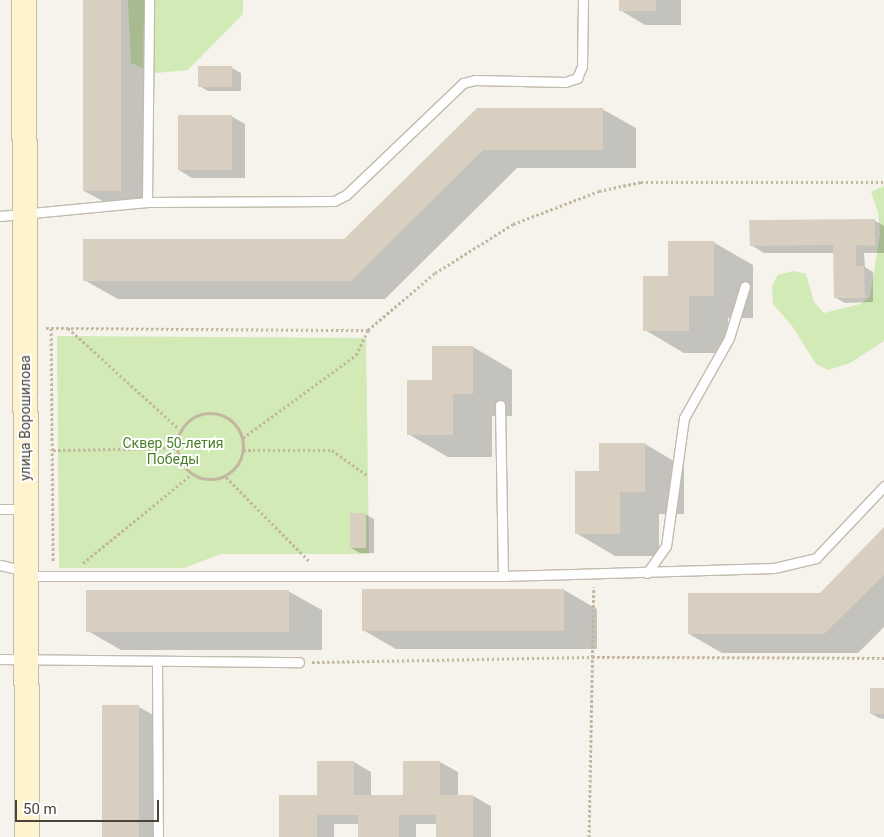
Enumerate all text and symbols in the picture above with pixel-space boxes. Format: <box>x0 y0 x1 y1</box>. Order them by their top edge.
street label: улица Ворошилова <box>17 355 33 481</box>
park label: Сквер 50-летия Победы <box>123 435 223 468</box>
scale bar <box>18 790 161 822</box>
text: 50 m <box>23 800 57 818</box>

